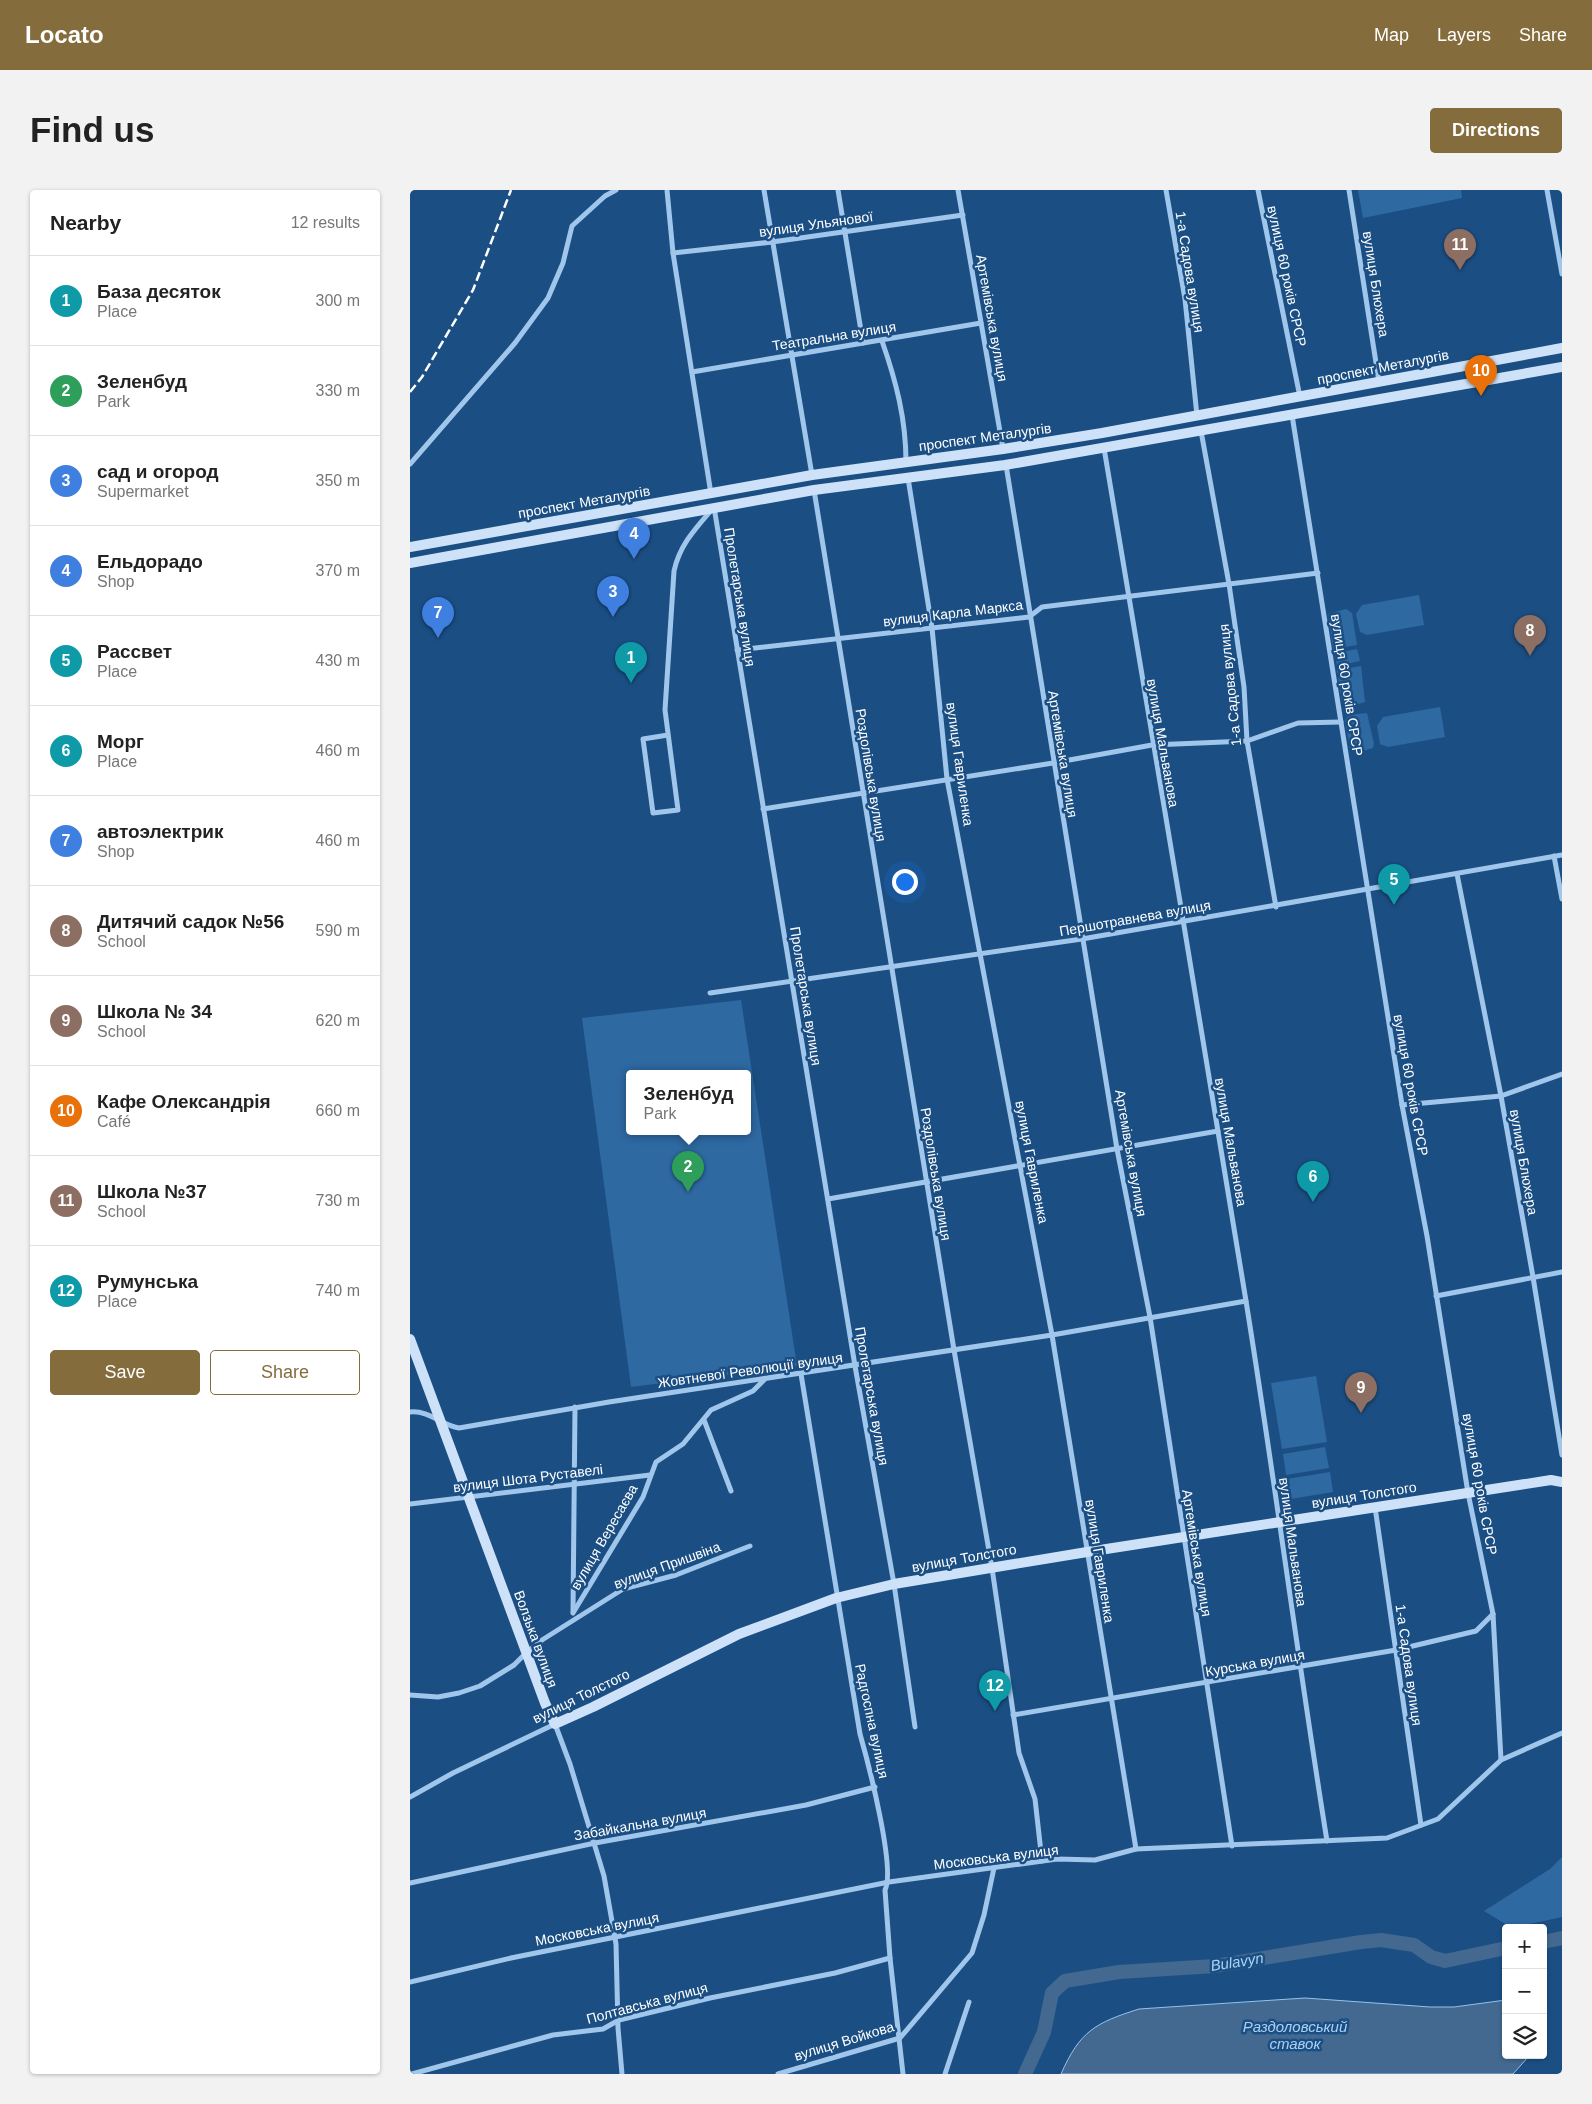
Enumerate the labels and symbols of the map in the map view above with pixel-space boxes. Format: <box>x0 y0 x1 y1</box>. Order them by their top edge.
street label: вулиця 60 років СРСР <box>1264 204 1310 348</box>
street label: вулиця Ульянової <box>758 208 874 240</box>
street label: 1-а Садова вулиця <box>1173 210 1207 334</box>
pin: 11 <box>1444 229 1476 270</box>
street label: вулиця Блюхера <box>1360 230 1392 338</box>
street label: Артемівська вулиця <box>973 253 1011 383</box>
street label: Театральна вулиця <box>771 318 897 354</box>
street label: проспект Металургів <box>1316 346 1450 388</box>
pin: 10 <box>1465 355 1497 396</box>
street label: проспект Металургів <box>918 420 1052 454</box>
street label: проспект Металургів <box>517 483 651 521</box>
pin: 4 <box>618 518 650 559</box>
street label: Пролетарська вулиця <box>721 526 759 668</box>
pin: 3 <box>597 576 629 617</box>
street label: вулиця Карла Маркса <box>882 596 1024 630</box>
pin: 7 <box>422 597 454 638</box>
street label: вулиця 60 років СРСР <box>1328 613 1366 757</box>
pin: 8 <box>1514 615 1546 656</box>
street label: 1-а Садова вулиця <box>1216 623 1244 747</box>
pin: 1 <box>615 642 647 683</box>
street label: вулиця Мальванова <box>1144 678 1182 809</box>
street label: Артемівська вулиця <box>1045 689 1081 819</box>
street label: вулиця Гавриленка <box>943 701 977 827</box>
street label: Роздолівська вулиця <box>853 707 889 843</box>
pin: 5 <box>1378 864 1410 905</box>
your location <box>892 869 918 895</box>
street label: Першотравнева вулиця <box>1058 897 1212 939</box>
street label: Пролетарська вулиця <box>787 925 825 1067</box>
street label: вулиця 60 років СРСР <box>1391 1013 1431 1157</box>
street label: вулиця Мальванова <box>1212 1077 1250 1208</box>
street label: Артемівська вулиця <box>1112 1088 1150 1218</box>
street label: вулиця Гавриленка <box>1012 1099 1052 1225</box>
street label: Роздолівська вулиця <box>918 1106 954 1242</box>
street label: вулиця Блюхера <box>1507 1108 1541 1216</box>
pin: 2 <box>672 1151 704 1192</box>
pin: 6 <box>1297 1161 1329 1202</box>
street label: Пролетарська вулиця <box>852 1325 892 1467</box>
street label: Жовтневої Революції вулиця <box>656 1349 844 1391</box>
pin: 9 <box>1345 1372 1377 1413</box>
street label: вулиця 60 років СРСР <box>1460 1412 1500 1556</box>
street label: вулиця Шота Руставелі <box>452 1461 604 1495</box>
street label: вулиця Мальванова <box>1276 1477 1310 1608</box>
street label: вулиця Толстого <box>1310 1479 1418 1511</box>
street label: вулиця Вересаєва <box>567 1481 641 1593</box>
street label: Артемівська вулиця <box>1179 1488 1215 1618</box>
street label: вулиця Гавриленка <box>1082 1498 1118 1624</box>
street label: вулиця Пришвіна <box>612 1538 723 1592</box>
street label: вулиця Толстого <box>910 1541 1018 1575</box>
street label: Волзька вулиця <box>511 1588 561 1690</box>
street label: 1-а Садова вулиця <box>1393 1603 1425 1727</box>
street label: Курська вулиця <box>1204 1646 1306 1680</box>
street label: Радгоспна вулиця <box>852 1662 892 1780</box>
street label: вулиця Толстого <box>530 1665 632 1726</box>
pin: 12 <box>979 1670 1011 1711</box>
street label: Забайкальна вулиця <box>573 1804 707 1844</box>
street label: Московська вулиця <box>933 1841 1059 1873</box>
street label: Московська вулиця <box>534 1909 660 1949</box>
water label: Bulavyn <box>1209 1949 1265 1974</box>
street label: Полтавська вулиця <box>585 1979 709 2027</box>
street label: вулиця Войкова <box>792 2018 896 2064</box>
water label: Раздоловський ставок <box>1243 2018 1348 2052</box>

